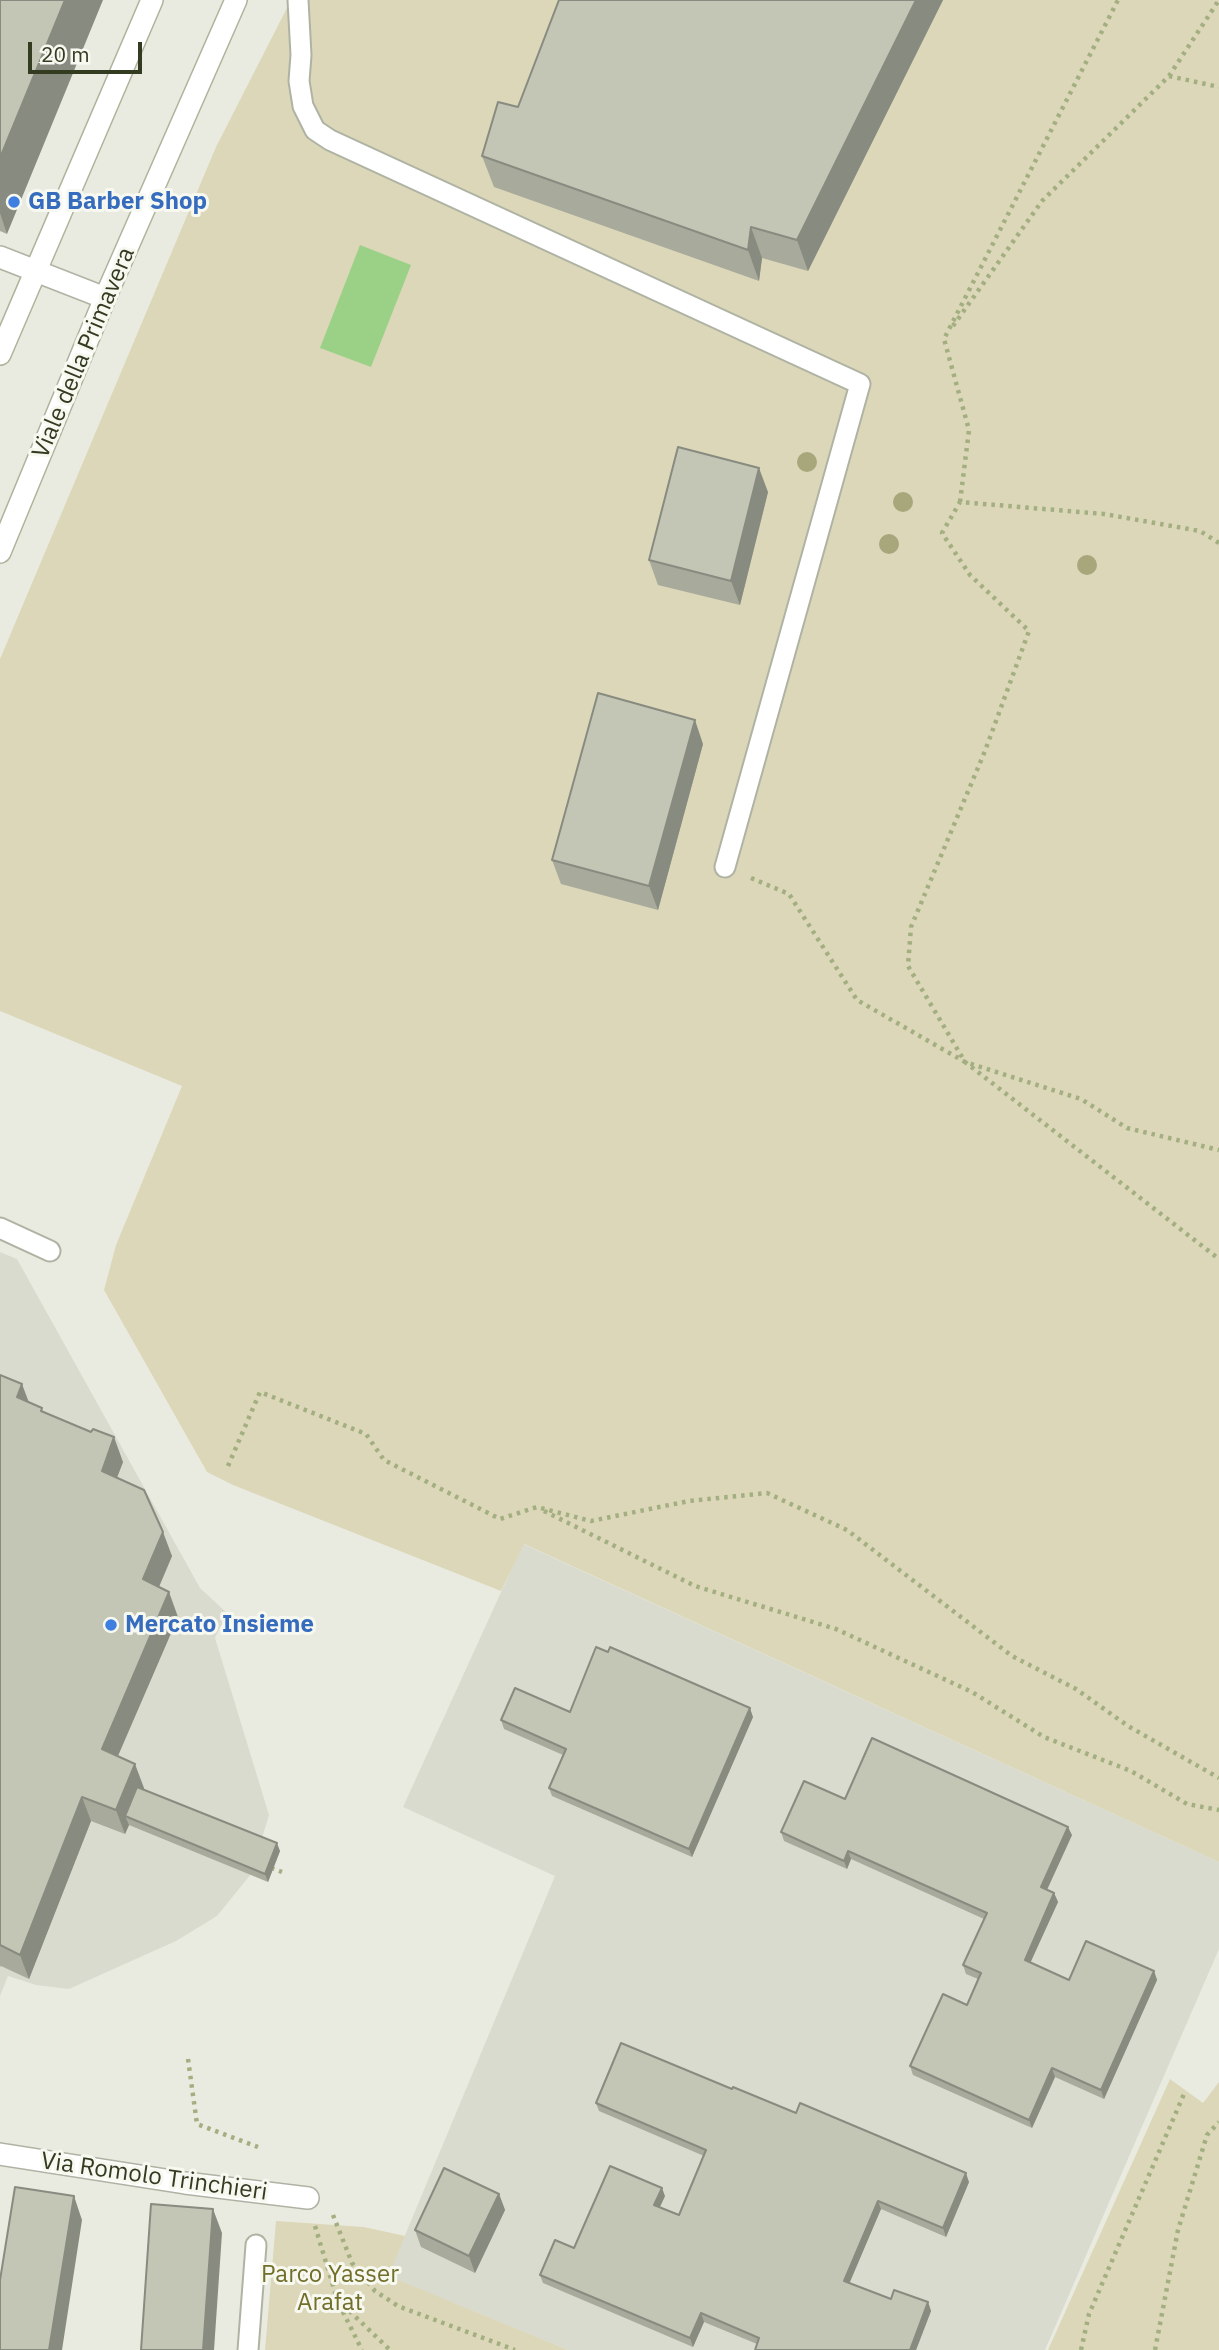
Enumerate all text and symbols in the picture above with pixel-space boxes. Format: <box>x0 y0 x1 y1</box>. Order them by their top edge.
scale bar <box>32 28 145 72</box>
text: 20 m <box>41 40 90 68</box>
place label: GB Barber Shop <box>28 188 207 216</box>
marker: GB Barber Shop <box>6 194 22 210</box>
street label: Viale della Primavera <box>27 243 141 463</box>
place label: Mercato Insieme <box>125 1611 314 1639</box>
marker: Mercato Insieme <box>103 1617 119 1633</box>
street label: Via Romolo Trinchieri <box>39 2147 269 2207</box>
park label: Parco Yasser Arafat <box>261 2261 399 2317</box>

